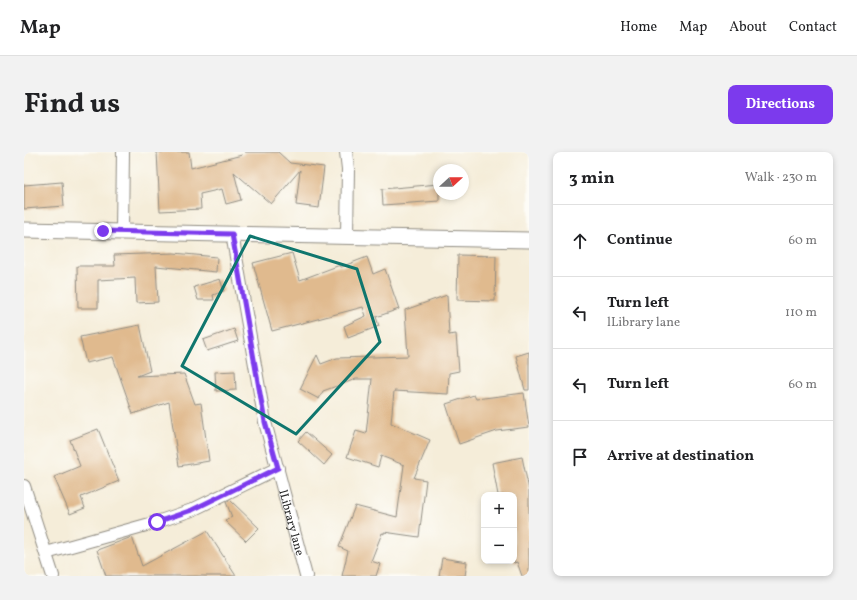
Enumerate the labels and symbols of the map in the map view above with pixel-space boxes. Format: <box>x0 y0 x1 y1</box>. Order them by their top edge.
north arrow <box>433 164 469 200</box>
route end <box>94 222 112 240</box>
street label: lLibrary lane <box>274 488 307 558</box>
route start <box>148 513 166 531</box>

